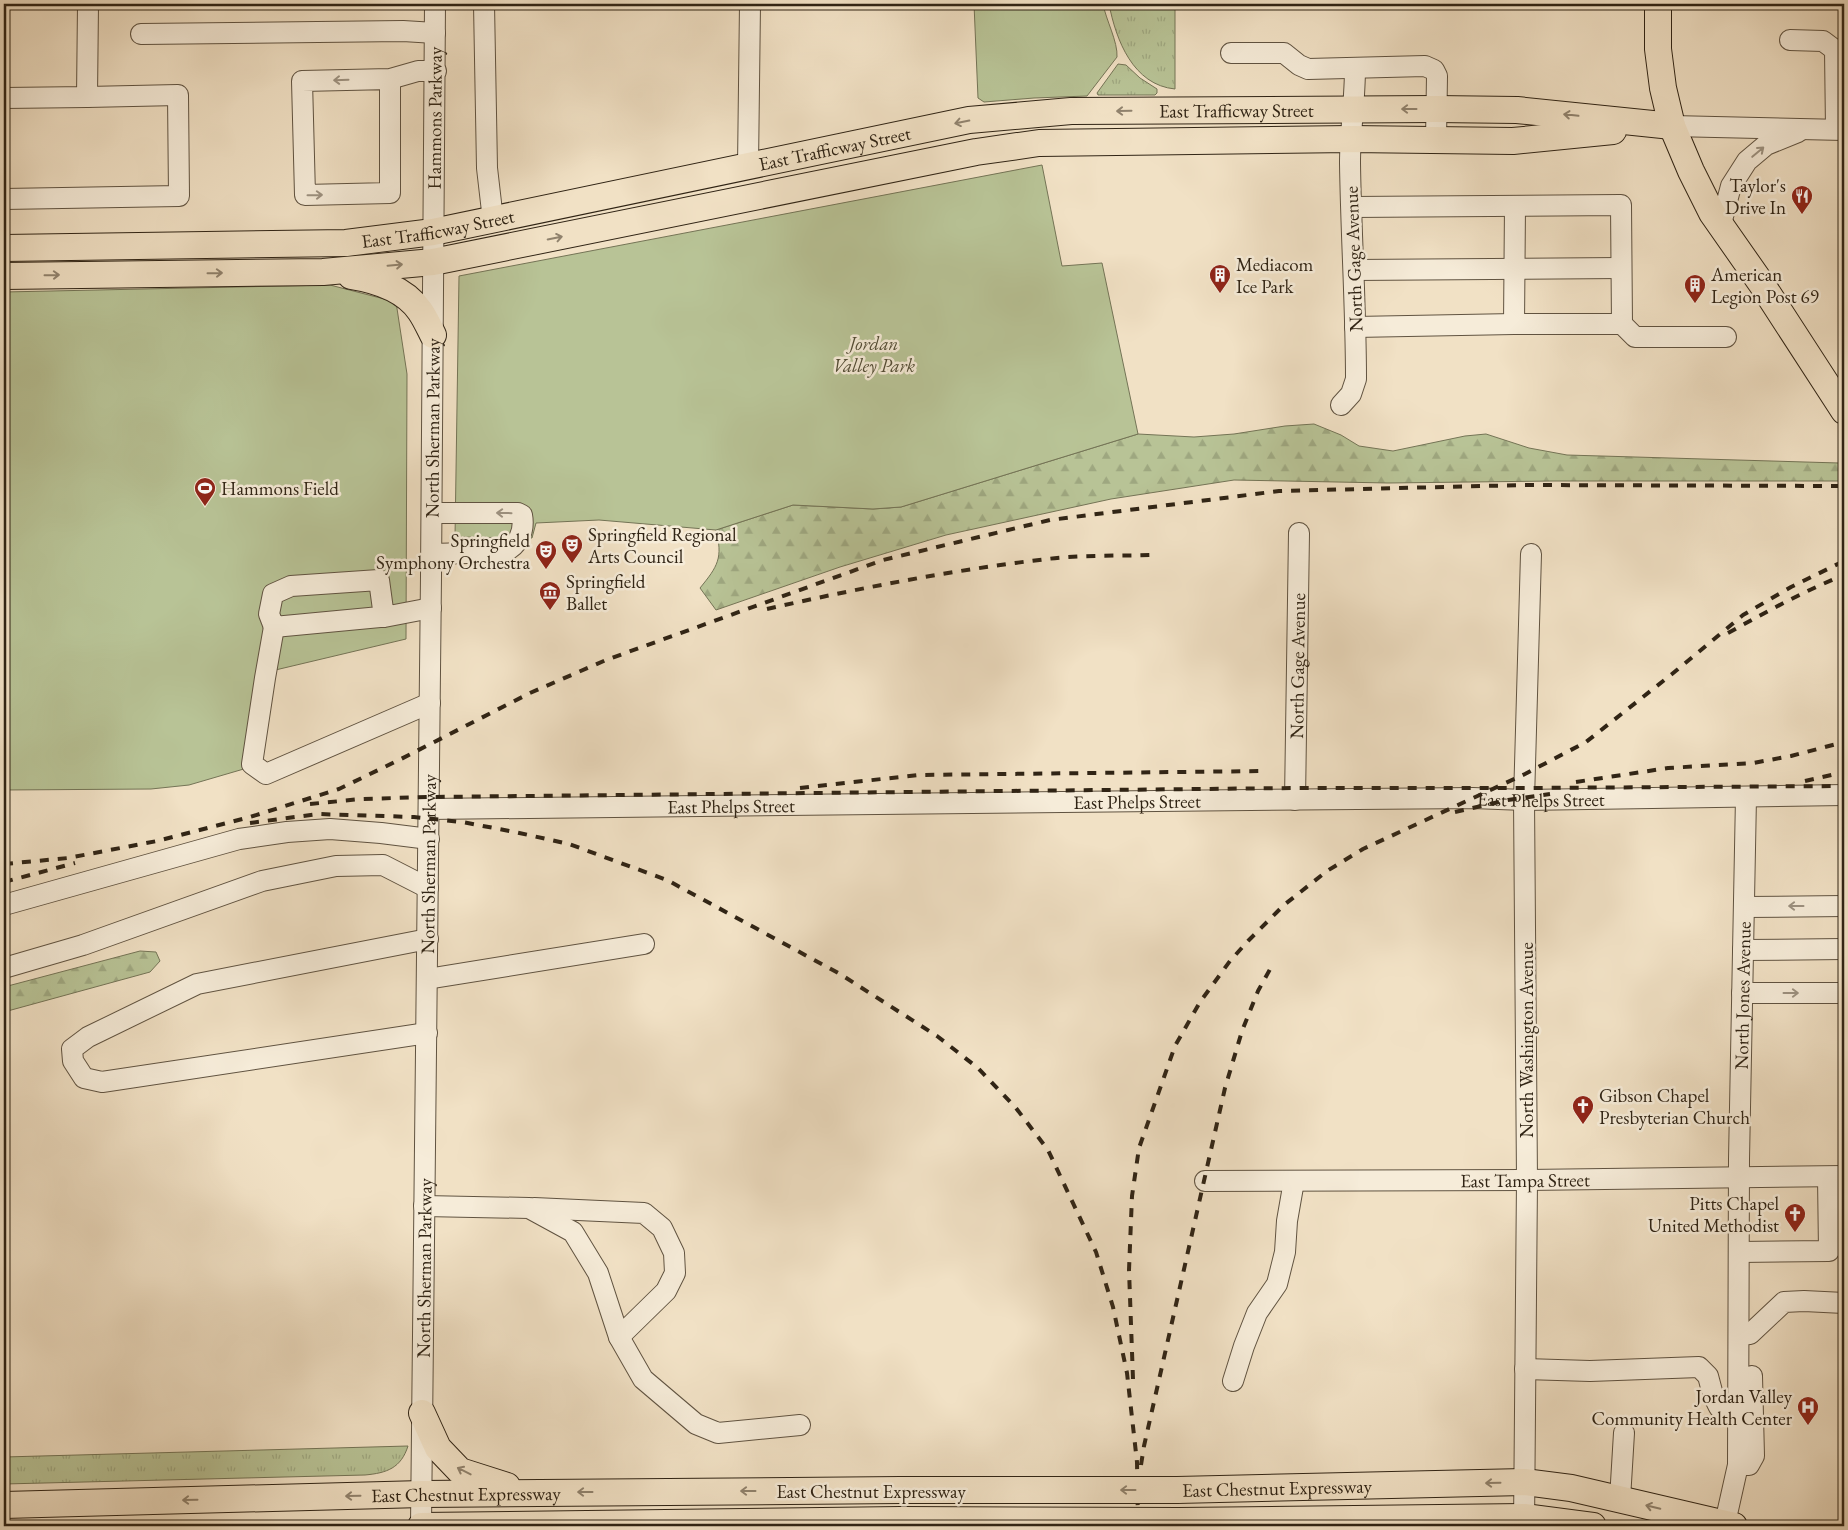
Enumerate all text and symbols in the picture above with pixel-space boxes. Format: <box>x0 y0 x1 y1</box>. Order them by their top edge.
street label: Hammons Parkway <box>422 46 448 190</box>
one-way arrow <box>333 76 349 85</box>
street label: East Trafficway Street <box>1159 98 1314 124</box>
one-way arrow <box>1401 104 1418 114</box>
one-way arrow <box>1116 106 1132 116</box>
one-way arrow <box>1563 110 1579 120</box>
one-way arrow <box>954 117 970 127</box>
street label: East Trafficway Street <box>756 121 913 177</box>
one-way arrow <box>1751 146 1764 157</box>
place label: Taylor's Drive In <box>1725 173 1786 220</box>
restaurant icon: Taylor's Drive In <box>1790 184 1814 215</box>
street label: North Gage Avenue <box>1338 186 1369 332</box>
one-way arrow <box>306 190 323 200</box>
street label: East Trafficway Street <box>360 203 517 254</box>
one-way arrow <box>546 232 562 242</box>
place label: Mediacom Ice Park <box>1236 252 1314 299</box>
one-way arrow <box>386 261 402 270</box>
place label: American Legion Post 69 <box>1710 262 1819 309</box>
building icon: Mediacom Ice Park <box>1208 263 1232 294</box>
one-way arrow <box>206 268 223 278</box>
one-way arrow <box>44 270 60 280</box>
building icon: American Legion Post 69 <box>1683 273 1707 304</box>
park label: Jordan Valley Park <box>833 331 916 378</box>
street label: North Sherman Parkway <box>419 337 446 518</box>
sports icon: Hammons Field <box>193 476 217 507</box>
place label: Hammons Field <box>221 476 339 501</box>
one-way arrow <box>497 508 513 518</box>
place label: Springfield Regional Arts Council <box>587 522 737 569</box>
place label: Springfield Symphony Orchestra <box>376 528 530 575</box>
theatre icon: Springfield Regional Arts Council <box>560 533 584 564</box>
theatre icon: Springfield Symphony Orchestra <box>534 539 558 570</box>
place label: Springfield Ballet <box>566 569 646 616</box>
museum icon: Springfield Ballet <box>538 580 562 611</box>
street label: North Gage Avenue <box>1284 593 1311 739</box>
street label: North Sherman Parkway <box>415 773 442 954</box>
street label: East Phelps Street <box>1477 786 1605 813</box>
street label: East Phelps Street <box>1073 789 1201 815</box>
street label: East Phelps Street <box>667 793 795 819</box>
one-way arrow <box>1788 901 1804 911</box>
street label: North Jones Avenue <box>1729 921 1757 1070</box>
street label: North Washington Avenue <box>1514 942 1539 1138</box>
one-way arrow <box>1782 988 1799 998</box>
place label: Gibson Chapel Presbyterian Church <box>1599 1083 1750 1130</box>
church icon: Gibson Chapel Presbyterian Church <box>1571 1094 1595 1125</box>
street label: East Tampa Street <box>1460 1167 1590 1193</box>
street label: North Sherman Parkway <box>411 1177 438 1358</box>
place label: Pitts Chapel United Methodist <box>1648 1191 1779 1238</box>
church icon: Pitts Chapel United Methodist <box>1783 1202 1807 1233</box>
place label: Jordan Valley Community Health Center <box>1592 1384 1793 1431</box>
hospital icon: Jordan Valley Community Health Center <box>1796 1395 1820 1426</box>
one-way arrow <box>457 1465 472 1475</box>
street label: East Chestnut Expressway <box>1182 1473 1373 1503</box>
one-way arrow <box>1485 1478 1502 1488</box>
street label: East Chestnut Expressway <box>776 1479 966 1504</box>
street label: East Chestnut Expressway <box>371 1481 561 1508</box>
one-way arrow <box>1120 1485 1136 1495</box>
one-way arrow <box>740 1486 756 1496</box>
one-way arrow <box>577 1487 594 1497</box>
one-way arrow <box>345 1491 361 1501</box>
one-way arrow <box>182 1495 198 1505</box>
one-way arrow <box>1645 1502 1661 1511</box>

